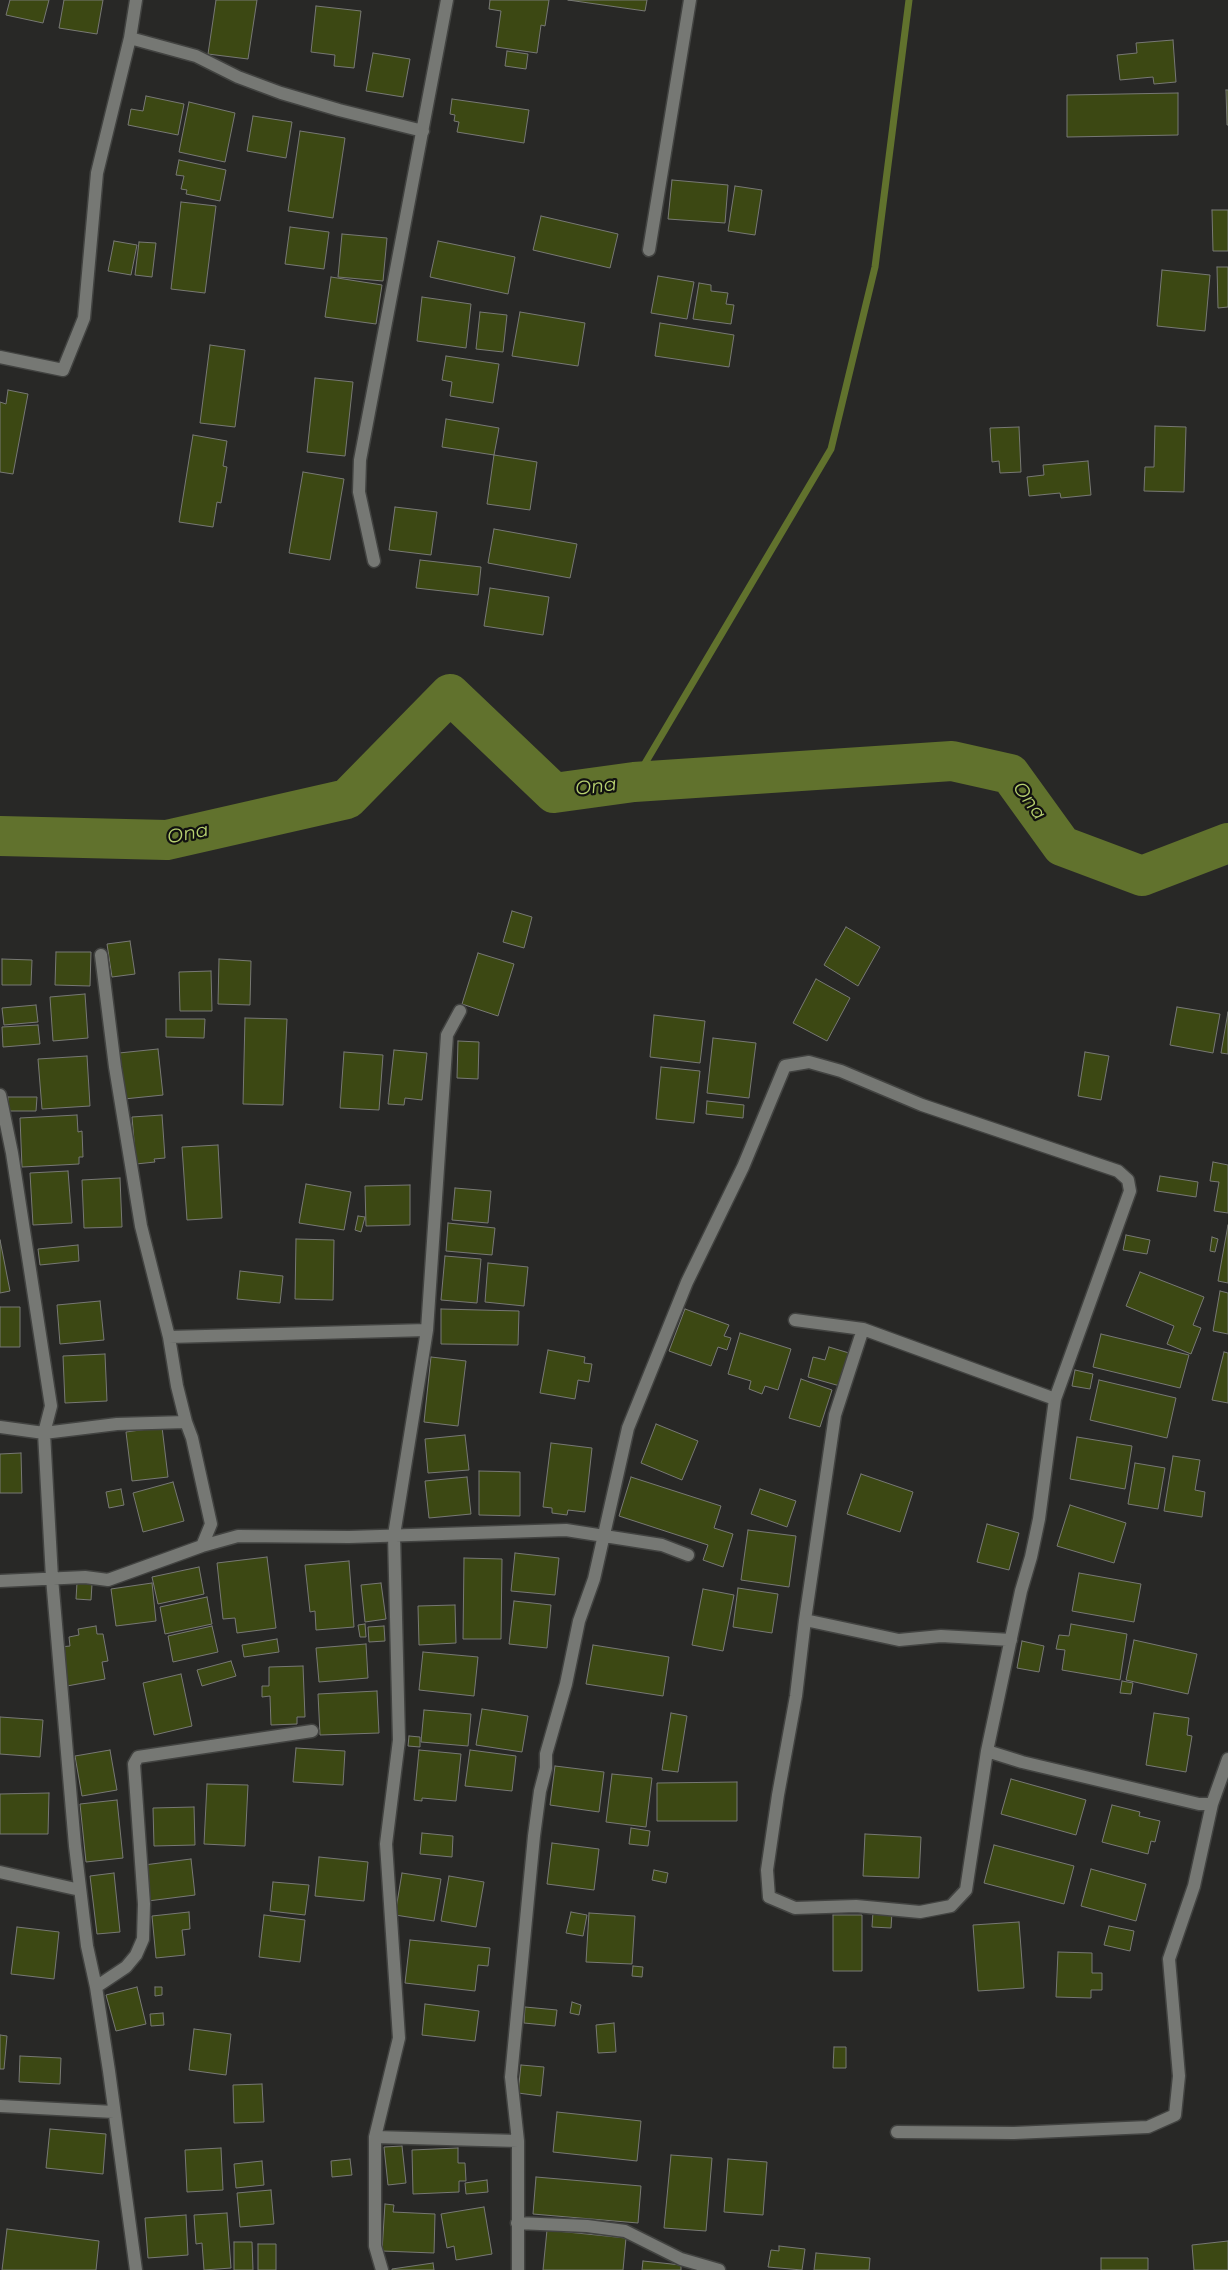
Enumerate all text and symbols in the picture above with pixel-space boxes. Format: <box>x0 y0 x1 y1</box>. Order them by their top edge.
water label: Ona <box>574 773 618 801</box>
water label: Ona <box>1008 777 1050 825</box>
water label: Ona <box>165 819 211 849</box>

